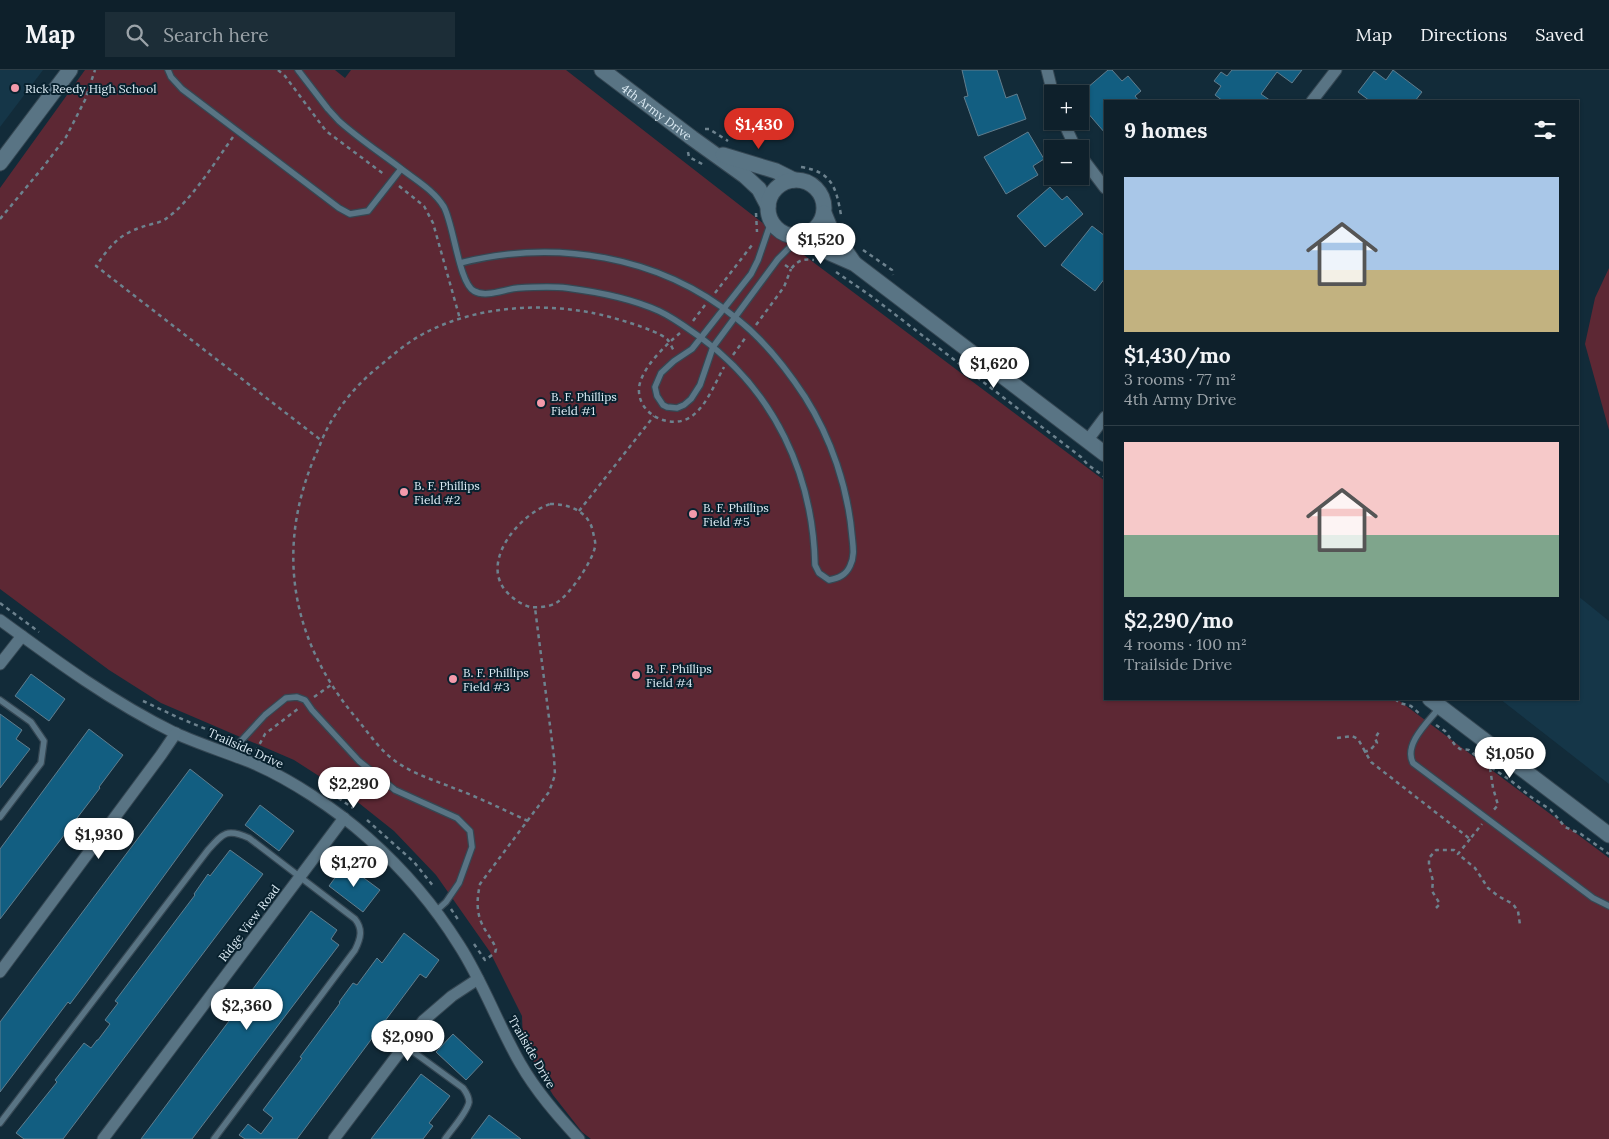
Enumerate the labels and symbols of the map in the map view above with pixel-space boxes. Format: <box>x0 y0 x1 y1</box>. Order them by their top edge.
street label: 4th Army Drive <box>619 80 696 143</box>
place label: Rick Reedy High School <box>25 81 156 96</box>
marker: Rick Reedy High School <box>9 82 21 94</box>
pin: $1,430 <box>718 108 800 150</box>
pin: $1,520 <box>780 222 862 265</box>
pin: $1,620 <box>953 346 1035 389</box>
place label: B. F. Phillips Field #1 <box>551 389 617 418</box>
marker: B. F. Phillips Field #1 <box>535 397 547 409</box>
place label: B. F. Phillips Field #2 <box>414 478 480 507</box>
marker: B. F. Phillips Field #2 <box>398 486 410 498</box>
place label: B. F. Phillips Field #5 <box>703 500 769 529</box>
marker: B. F. Phillips Field #5 <box>687 508 699 520</box>
place label: B. F. Phillips Field #4 <box>646 661 712 690</box>
place label: B. F. Phillips Field #3 <box>463 665 529 694</box>
marker: B. F. Phillips Field #4 <box>630 669 642 681</box>
marker: B. F. Phillips Field #3 <box>447 673 459 685</box>
street label: Trailside Drive <box>206 725 287 772</box>
pin: $1,050 <box>1469 736 1551 779</box>
pin: $2,290 <box>313 766 395 809</box>
pin: $1,930 <box>58 818 140 860</box>
pin: $1,270 <box>313 846 395 888</box>
street label: Ridge View Road <box>215 882 283 964</box>
pin: $2,360 <box>206 988 288 1031</box>
street label: Trailside Drive <box>505 1013 559 1091</box>
pin: $2,090 <box>367 1020 449 1062</box>

